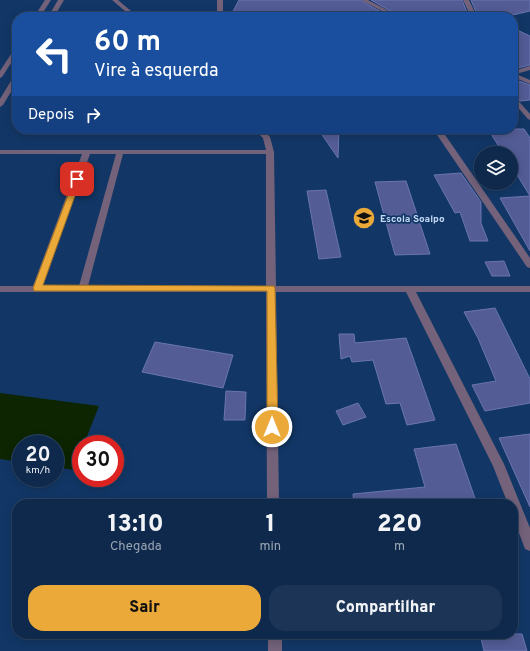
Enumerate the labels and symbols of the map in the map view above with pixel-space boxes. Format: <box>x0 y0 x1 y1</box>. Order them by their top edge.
pin <box>60 162 94 196</box>
school or university icon: Escola Soalpo <box>351 205 377 231</box>
place label: Escola Soalpo <box>380 213 445 226</box>
position arrow <box>251 406 293 448</box>
speed limit sign: 30 <box>72 435 124 487</box>

